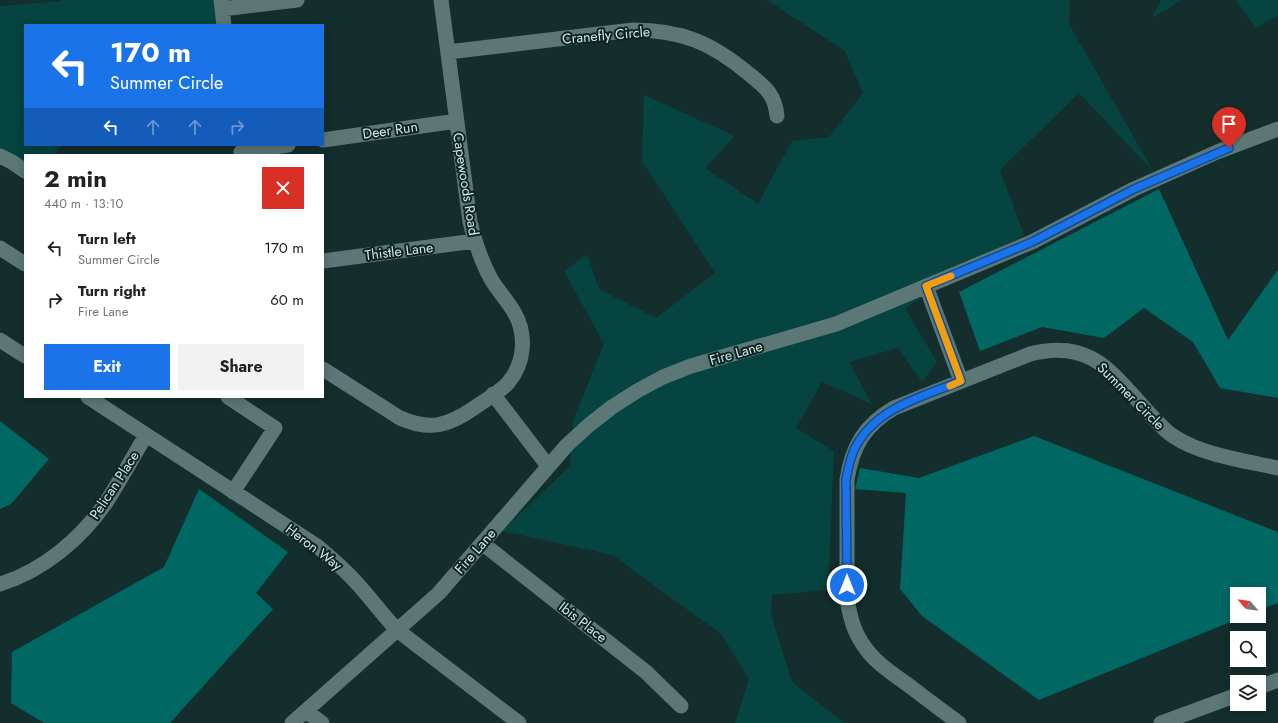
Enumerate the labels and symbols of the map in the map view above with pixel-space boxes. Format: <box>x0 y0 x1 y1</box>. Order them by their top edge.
street label: Cranefly Circle <box>561 21 651 49</box>
pin <box>1212 107 1246 148</box>
street label: Deer Run <box>361 116 419 144</box>
street label: Capewoods Road <box>448 131 484 237</box>
street label: Thistle Lane <box>364 237 434 265</box>
street label: Fire Lane <box>707 336 765 370</box>
street label: Summer Circle <box>1093 358 1169 434</box>
street label: Pelican Place <box>84 447 144 523</box>
street label: Heron Way <box>282 519 347 575</box>
street label: Fire Lane <box>450 524 500 578</box>
position arrow <box>826 564 868 606</box>
north arrow <box>1230 587 1266 623</box>
street label: Ibis Place <box>555 597 611 647</box>

